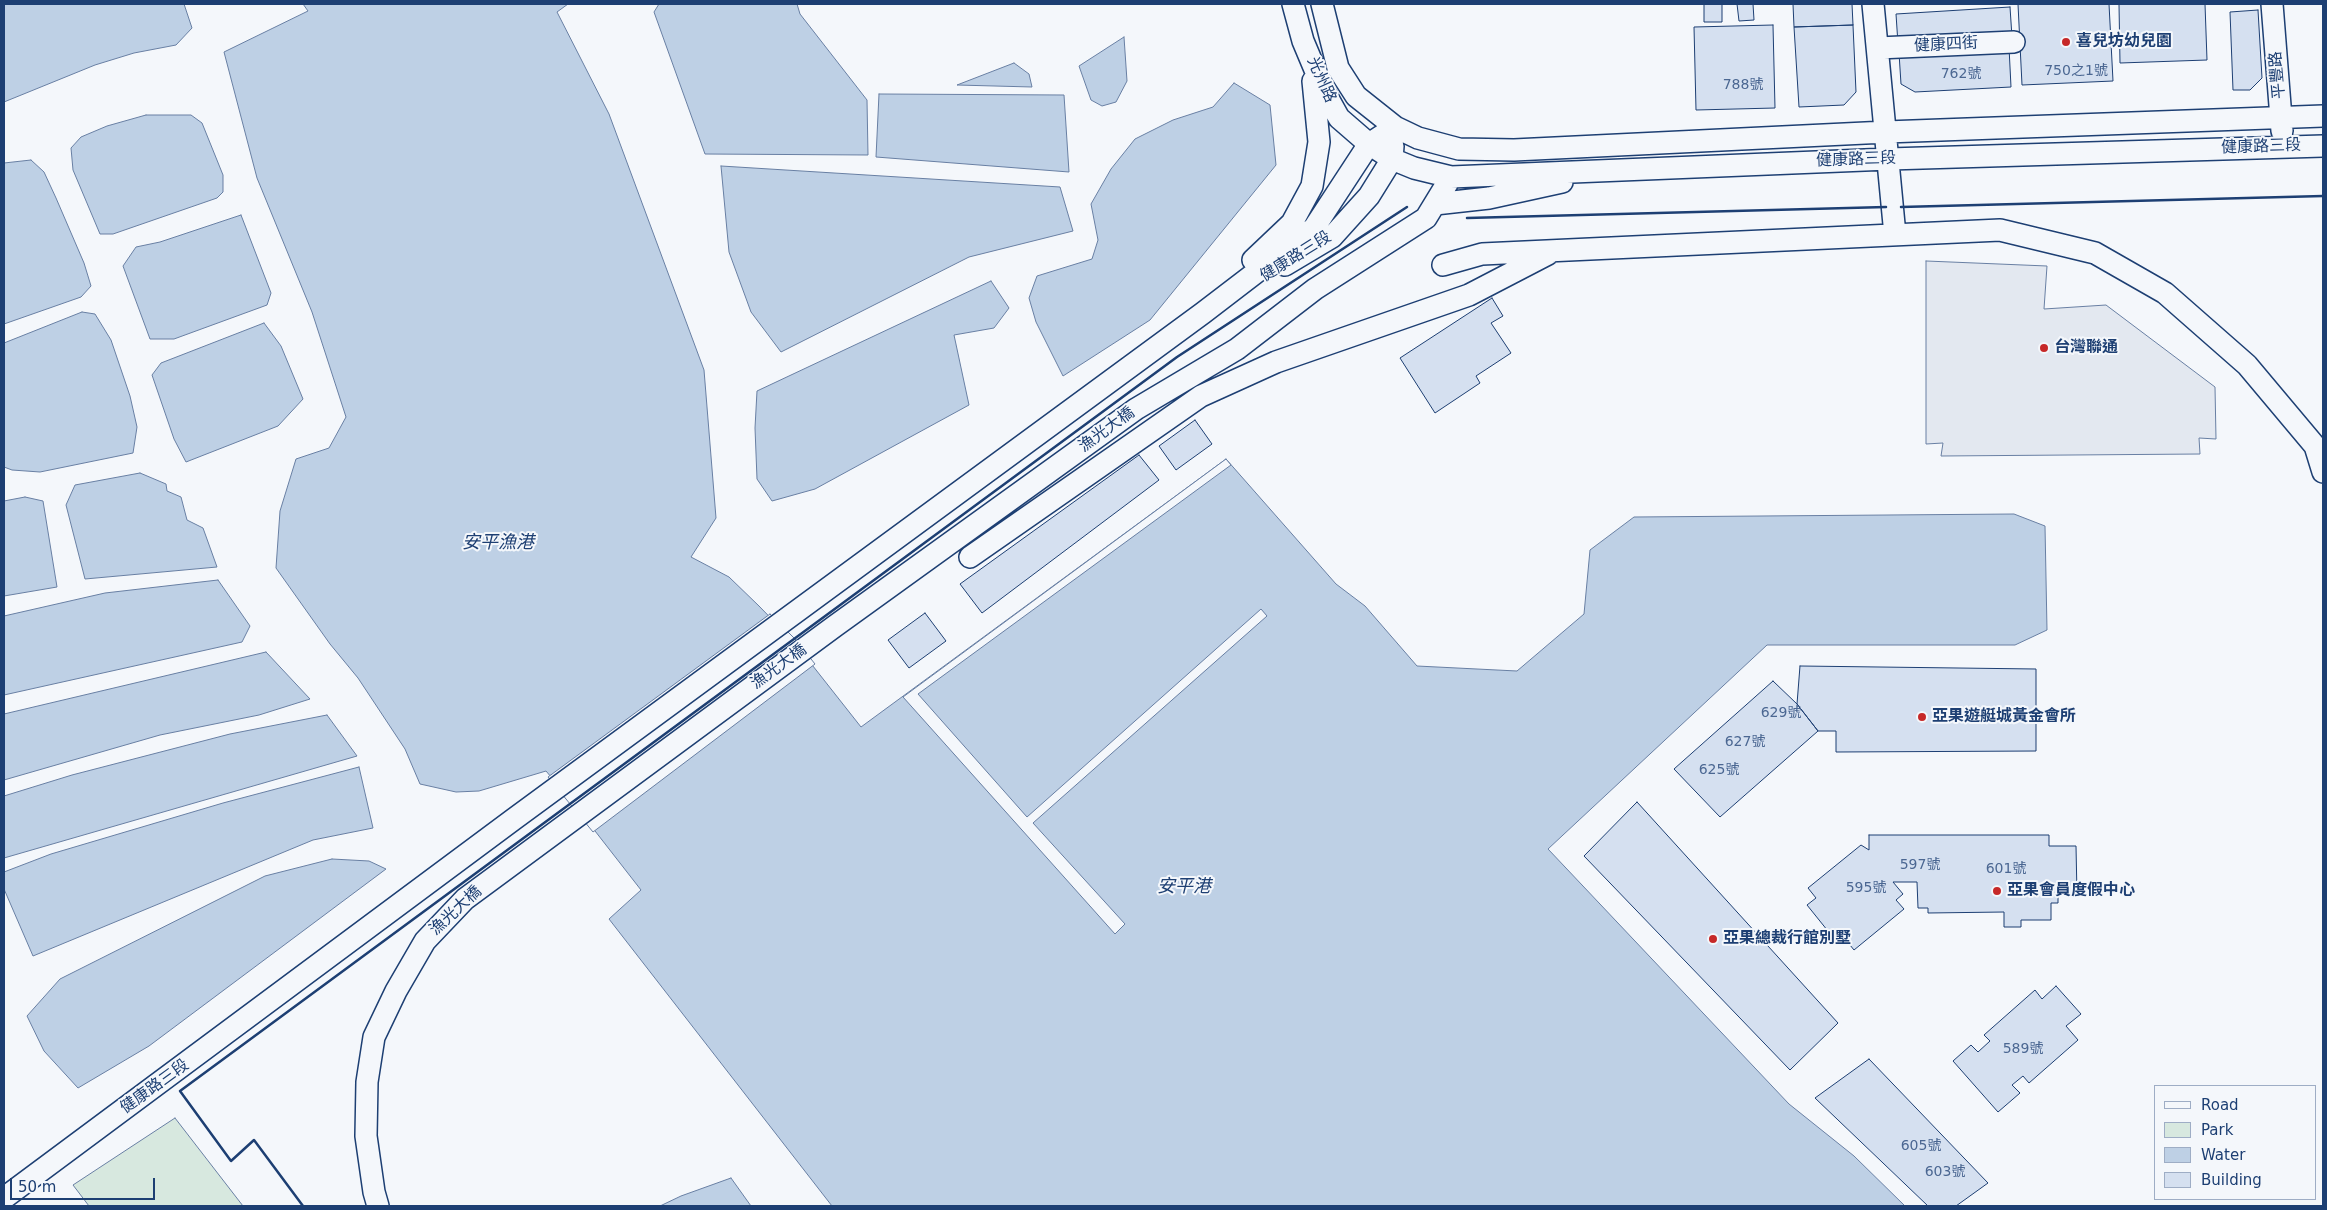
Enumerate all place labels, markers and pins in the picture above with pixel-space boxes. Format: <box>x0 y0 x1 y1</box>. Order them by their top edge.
place label: 喜兒坊幼兒園 <box>2076 32 2172 52</box>
marker: 喜兒坊幼兒園 <box>2060 36 2072 48</box>
place label: 台灣聯通 <box>2054 338 2118 358</box>
marker: 台灣聯通 <box>2038 342 2050 354</box>
place label: 亞果遊艇城黃金會所 <box>1932 707 2076 727</box>
marker: 亞果遊艇城黃金會所 <box>1916 711 1928 723</box>
place label: 亞果會員度假中心 <box>2007 881 2135 901</box>
marker: 亞果會員度假中心 <box>1991 885 2003 897</box>
place label: 亞果總裁行館別墅 <box>1723 929 1851 949</box>
marker: 亞果總裁行館別墅 <box>1707 933 1719 945</box>

